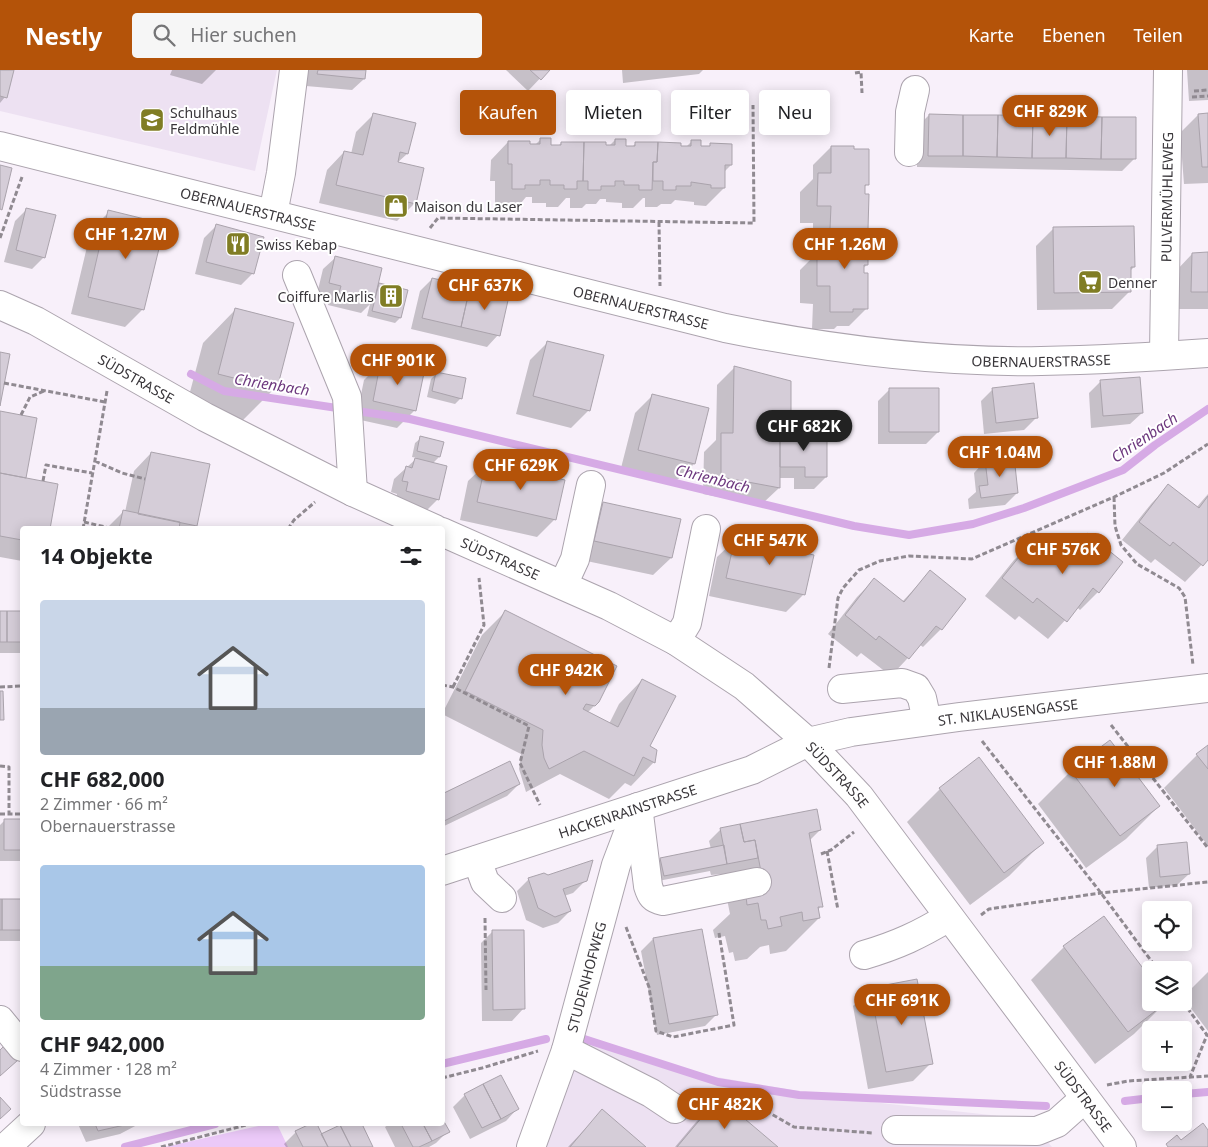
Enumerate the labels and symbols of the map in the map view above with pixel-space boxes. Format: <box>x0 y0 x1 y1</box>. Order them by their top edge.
pin: CHF 829K <box>998 94 1102 137</box>
place label: Schulhaus Feldmühle <box>170 103 239 138</box>
school or university icon: Schulhaus Feldmühle <box>139 107 165 133</box>
street label: PULVERMÜHLEWEG <box>1156 132 1177 262</box>
street label: OBERNAUERSTRASSE <box>178 182 318 234</box>
shop icon: Maison du Laser <box>383 193 409 219</box>
place label: Maison du Laser <box>414 197 522 216</box>
pin: CHF 1.27M <box>69 218 183 260</box>
pin: CHF 1.26M <box>788 228 902 270</box>
restaurant icon: Swiss Kebap <box>225 231 251 257</box>
place label: Swiss Kebap <box>256 235 337 254</box>
pin: CHF 637K <box>433 268 537 311</box>
supermarket icon: Denner <box>1077 269 1103 295</box>
place label: Denner <box>1108 273 1157 292</box>
street label: OBERNAUERSTRASSE <box>571 281 711 333</box>
building icon: Coiffure Marlis <box>378 283 404 309</box>
place label: Coiffure Marlis <box>277 287 374 306</box>
pin: CHF 901K <box>346 344 450 386</box>
street label: SÜDSTRASSE <box>95 349 178 407</box>
street label: OBERNAUERSTRASSE <box>971 349 1111 371</box>
water label: Chrienbach <box>233 368 311 400</box>
water label: Chrienbach <box>1107 407 1181 467</box>
pin: CHF 682K <box>752 410 856 452</box>
pin: CHF 1.04M <box>943 436 1057 478</box>
pin: CHF 629K <box>469 448 573 491</box>
water label: Chrienbach <box>674 459 752 497</box>
pin: CHF 547K <box>718 524 822 566</box>
street label: SÜDSTRASSE <box>458 532 543 584</box>
pin: CHF 576K <box>1011 532 1115 575</box>
pin: CHF 942K <box>514 654 618 696</box>
street label: ST. NIKLAUSENGASSE <box>937 694 1079 729</box>
street label: SÜDSTRASSE <box>802 737 874 811</box>
pin: CHF 1.88M <box>1058 746 1172 788</box>
street label: HACKENRAINSTRASSE <box>556 779 699 842</box>
street label: STUDENHOFWEG <box>562 919 610 1034</box>
pin: CHF 691K <box>850 984 954 1026</box>
street label: SÜDSTRASSE <box>1051 1057 1117 1136</box>
pin: CHF 482K <box>673 1088 777 1130</box>

